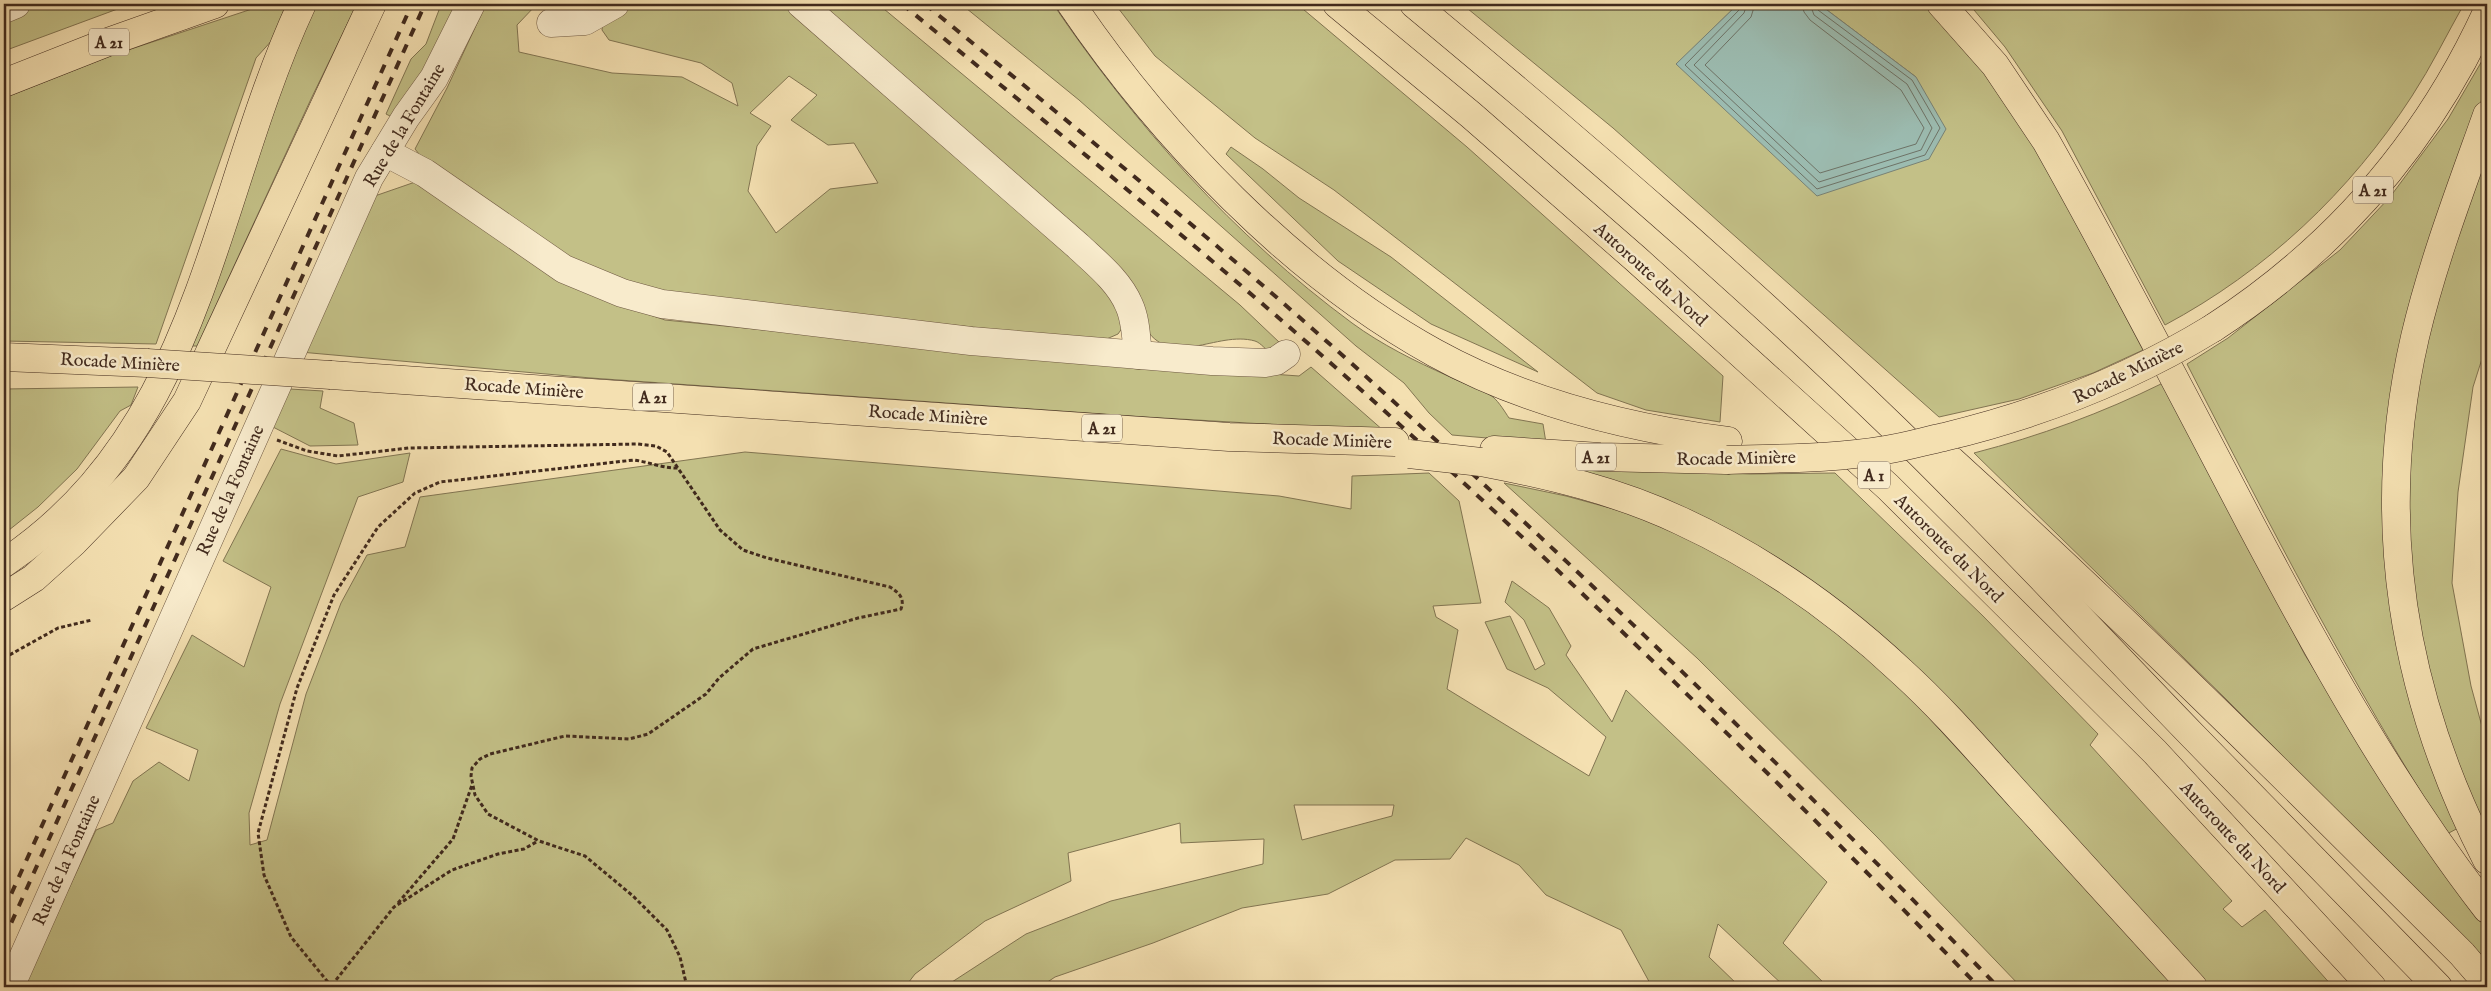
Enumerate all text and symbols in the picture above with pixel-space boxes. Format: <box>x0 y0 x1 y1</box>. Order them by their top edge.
road number: A 21 <box>89 28 129 56</box>
street label: Rue de la Fontaine <box>359 60 451 192</box>
road number: A 21 <box>2353 176 2393 204</box>
street label: Autoroute du Nord <box>1588 217 1712 332</box>
street label: Rocade Minière <box>2070 337 2188 410</box>
street label: Rocade Minière <box>59 349 180 378</box>
street label: Rocade Minière <box>463 374 584 405</box>
road number: A 21 <box>633 384 673 411</box>
street label: Rocade Minière <box>867 401 988 432</box>
road number: A 21 <box>1082 414 1122 442</box>
street label: Rue de la Fontaine <box>192 422 270 560</box>
street label: Rocade Minière <box>1272 428 1392 455</box>
road number: A 21 <box>1576 444 1616 471</box>
street label: Rocade Minière <box>1676 447 1796 472</box>
road number: A 1 <box>1858 462 1890 488</box>
street label: Autoroute du Nord <box>1888 489 2008 609</box>
street label: Autoroute du Nord <box>2173 776 2290 899</box>
street label: Rue de la Fontaine <box>28 792 106 930</box>

